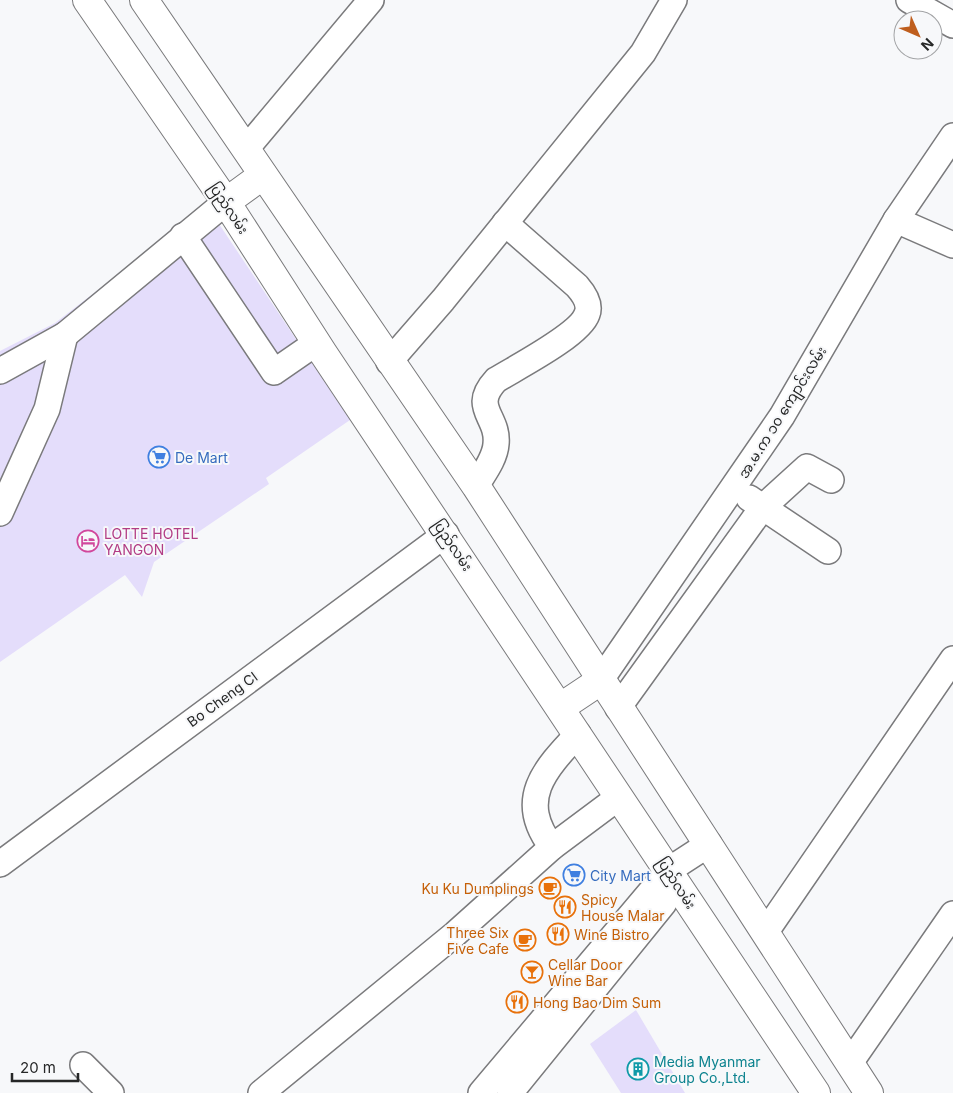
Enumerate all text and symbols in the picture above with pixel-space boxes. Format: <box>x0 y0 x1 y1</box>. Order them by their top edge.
north arrow <box>893 10 943 60</box>
text: N <box>918 35 937 54</box>
street label: ပြည်လမ်း <box>202 179 253 239</box>
street label: အ.မ.က ၁၀ ကျောင်းလမ်း <box>734 342 833 483</box>
supermarket icon: De Mart <box>147 445 171 469</box>
place label: De Mart <box>175 449 228 466</box>
street label: ပြည်လမ်း <box>426 516 477 576</box>
place label: LOTTE HOTEL YANGON <box>104 525 198 558</box>
hotel icon: LOTTE HOTEL YANGON <box>76 529 100 553</box>
street label: Bo Cheng Cl <box>184 668 260 730</box>
street label: ပြည်လမ်း <box>651 853 701 914</box>
supermarket icon: City Mart <box>562 863 586 887</box>
place label: City Mart <box>590 867 651 884</box>
cafe icon: Ku Ku Dumplings <box>538 876 562 900</box>
place label: Ku Ku Dumplings <box>421 880 534 897</box>
place label: Spicy House Malar <box>581 891 665 924</box>
restaurant icon: Spicy House Malar <box>553 895 577 919</box>
restaurant icon: Wine Bistro <box>546 922 570 946</box>
place label: Three Six Five Cafe <box>446 924 509 957</box>
place label: Wine Bistro <box>574 926 650 943</box>
cafe icon: Three Six Five Cafe <box>513 928 537 952</box>
place label: Cellar Door Wine Bar <box>548 956 622 989</box>
bar icon: Cellar Door Wine Bar <box>520 960 544 984</box>
restaurant icon: Hong Bao Dim Sum <box>505 990 529 1014</box>
place label: Hong Bao Dim Sum <box>533 994 661 1011</box>
scale bar <box>12 1050 79 1082</box>
place label: Media Myanmar Group Co.,Ltd. <box>654 1053 761 1086</box>
building icon: Media Myanmar Group Co.,Ltd. <box>626 1057 650 1081</box>
text: 20 m <box>20 1058 56 1077</box>

